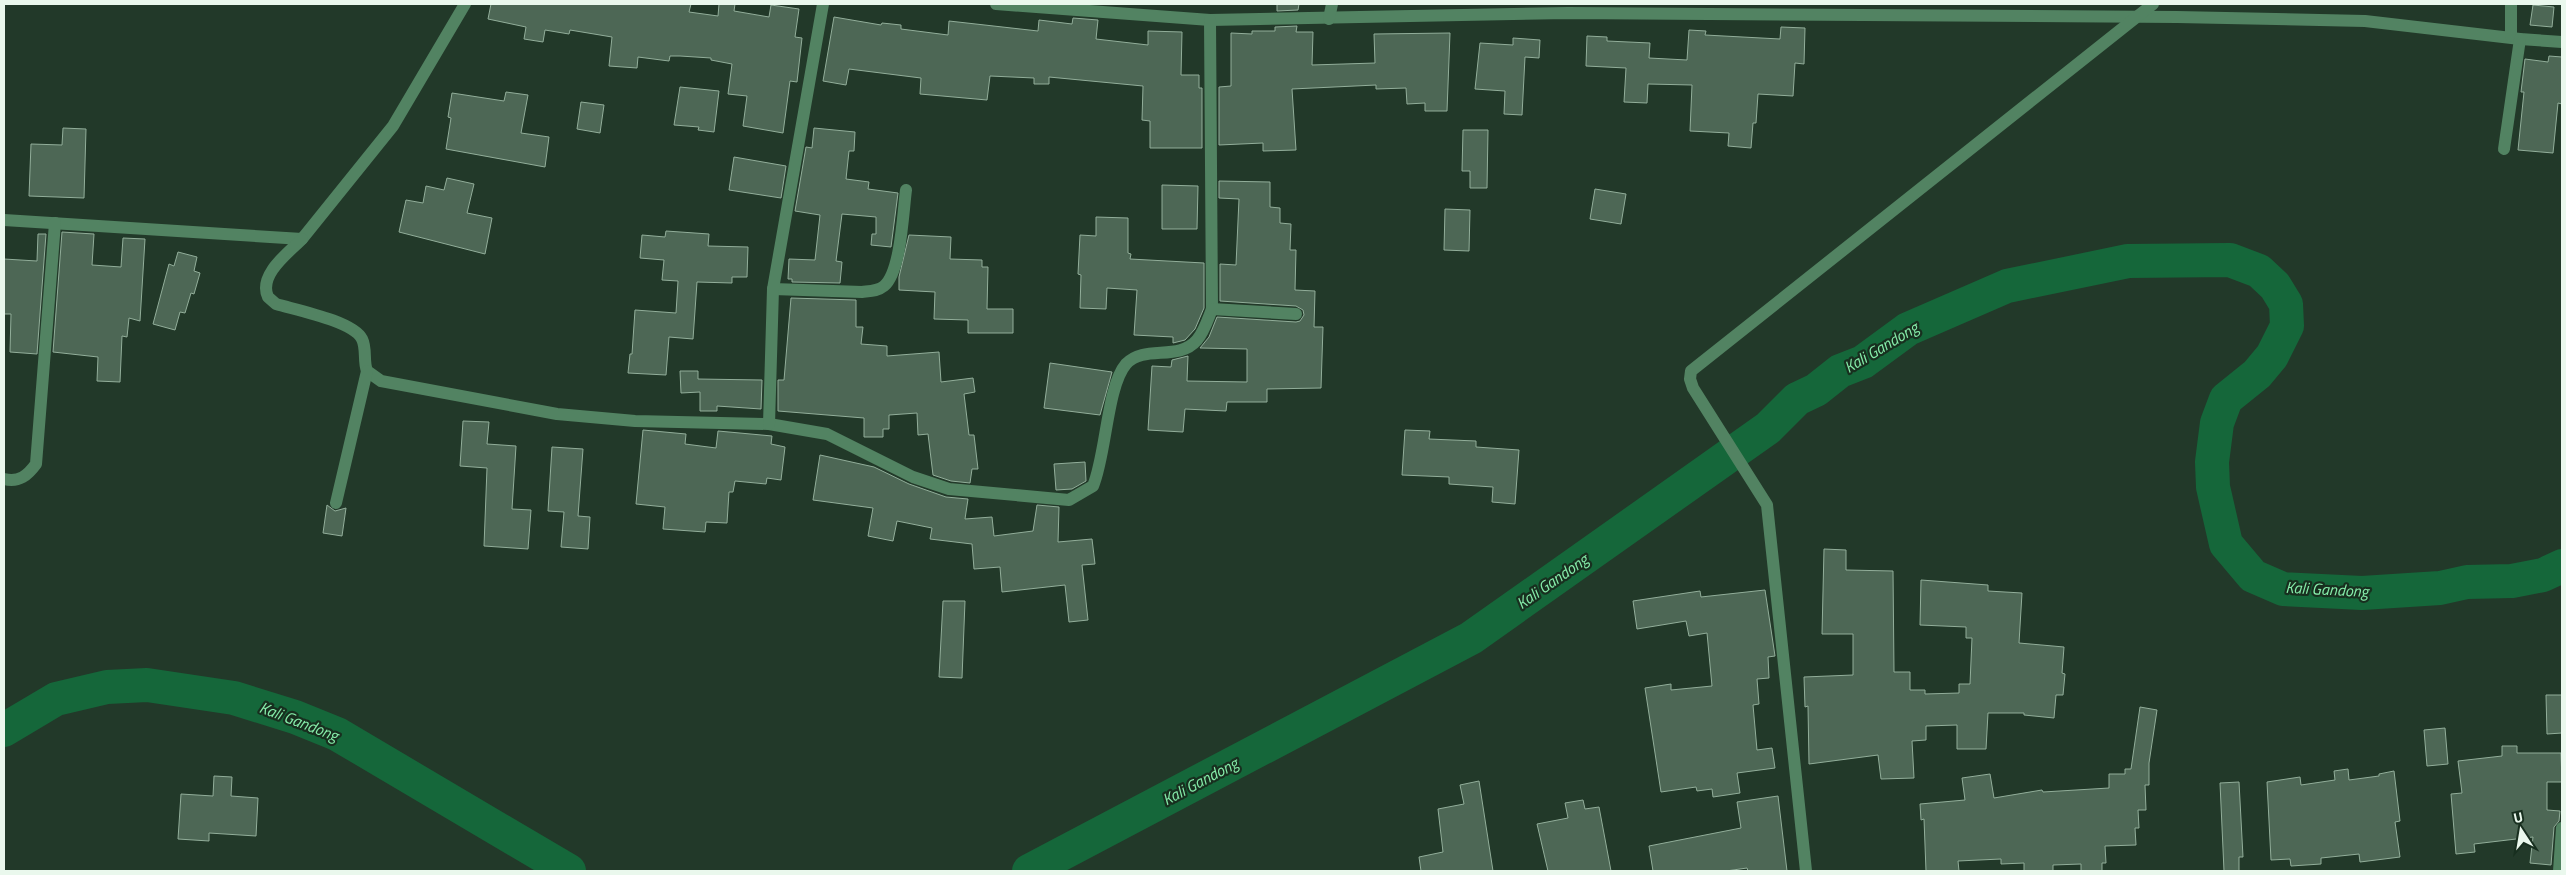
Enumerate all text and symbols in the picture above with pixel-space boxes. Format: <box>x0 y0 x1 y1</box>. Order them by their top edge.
water label: Kali Gandong <box>1839 314 1925 379</box>
water label: Kali Gandong <box>1511 546 1595 615</box>
water label: Kali Gandong <box>2285 575 2371 603</box>
water label: Kali Gandong <box>256 695 344 748</box>
water label: Kali Gandong <box>1158 750 1244 811</box>
north arrow <box>2496 805 2546 855</box>
text: U <box>2512 806 2525 828</box>

